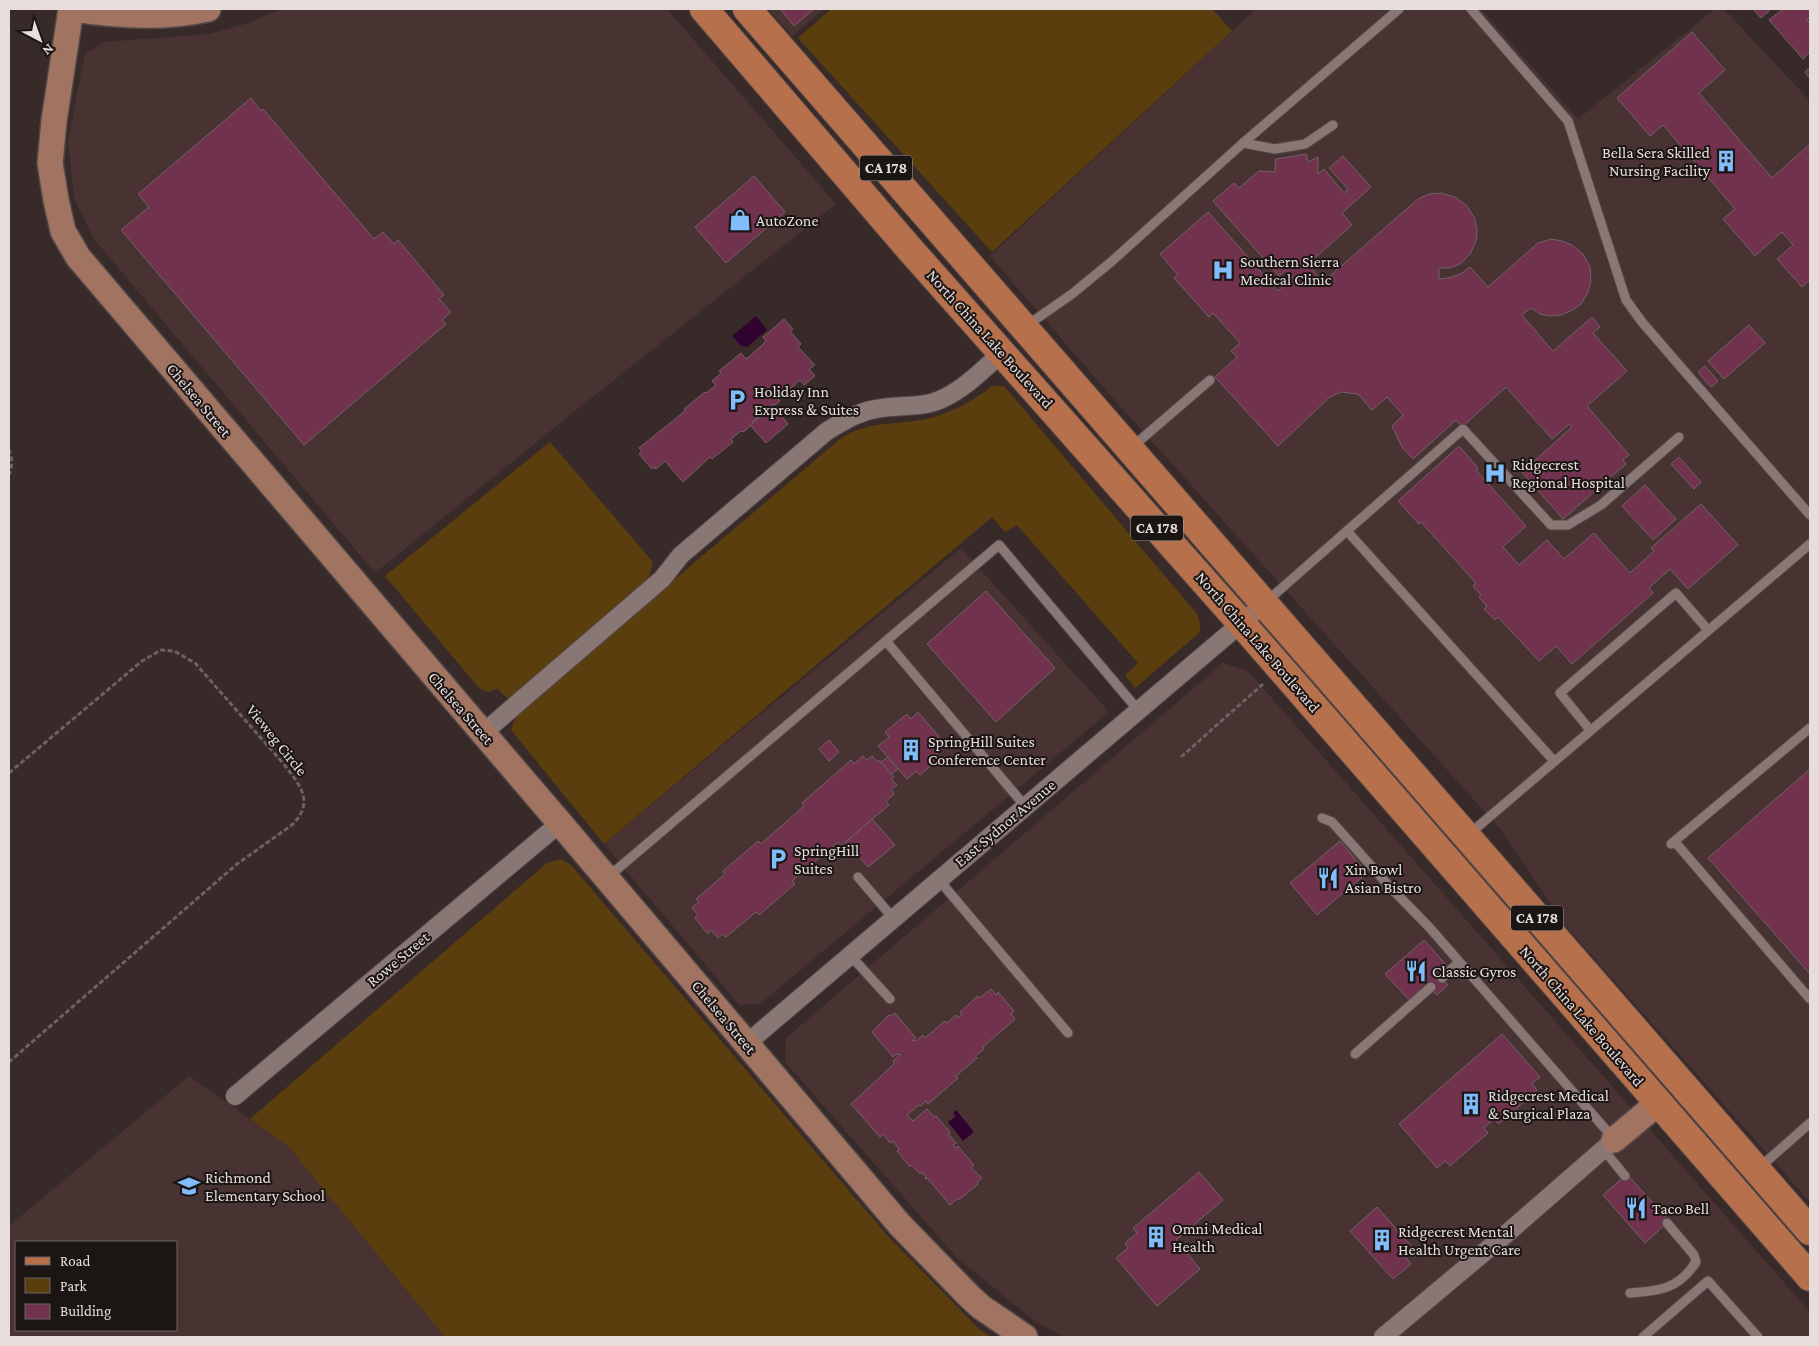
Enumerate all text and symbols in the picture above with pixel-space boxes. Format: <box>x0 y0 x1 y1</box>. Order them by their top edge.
north arrow <box>15 15 65 65</box>
text: N <box>39 41 57 59</box>
place label: Bella Sera Skilled Nursing Facility <box>1602 144 1711 180</box>
building icon: Bella Sera Skilled Nursing Facility <box>1713 148 1739 174</box>
road number: CA 178 <box>860 156 912 180</box>
shop icon: AutoZone <box>727 207 753 233</box>
place label: AutoZone <box>756 212 818 229</box>
place label: Southern Sierra Medical Clinic <box>1240 253 1340 288</box>
hospital icon: Southern Sierra Medical Clinic <box>1210 257 1236 283</box>
street label: North China Lake Boulevard <box>923 266 1057 412</box>
street label: Chelsea Street <box>163 360 235 441</box>
place label: Holiday Inn Express & Suites <box>754 383 859 419</box>
parking icon: Holiday Inn Express & Suites <box>724 387 750 413</box>
place label: Ridgecrest Regional Hospital <box>1512 456 1625 492</box>
hospital icon: Ridgecrest Regional Hospital <box>1482 460 1508 486</box>
road number: CA 178 <box>1131 516 1183 540</box>
street label: North China Lake Boulevard <box>1193 569 1324 716</box>
street label: Chelsea Street <box>425 668 498 748</box>
street label: Vieweg Circle <box>242 701 311 779</box>
place label: SpringHill Suites Conference Center <box>928 733 1046 768</box>
building icon: SpringHill Suites Conference Center <box>898 737 924 763</box>
street label: East Sydnor Avenue <box>951 776 1059 871</box>
place label: SpringHill Suites <box>794 842 859 877</box>
parking icon: SpringHill Suites <box>765 846 791 872</box>
place label: Xin Bowl Asian Bistro <box>1345 861 1421 896</box>
restaurant icon: Xin Bowl Asian Bistro <box>1315 865 1341 891</box>
road number: CA 178 <box>1511 906 1563 930</box>
street label: Rowe Street <box>364 928 433 990</box>
street label: North China Lake Boulevard <box>1517 943 1648 1090</box>
restaurant icon: Classic Gyros <box>1403 958 1429 984</box>
place label: Classic Gyros <box>1432 963 1516 981</box>
street label: Chelsea Street <box>688 977 760 1058</box>
place label: Ridgecrest Medical & Surgical Plaza <box>1488 1087 1609 1123</box>
building icon: Ridgecrest Medical & Surgical Plaza <box>1458 1091 1484 1117</box>
place label: Richmond Elementary School <box>205 1169 325 1205</box>
school or university icon: Richmond Elementary School <box>176 1173 202 1199</box>
restaurant icon: Taco Bell <box>1623 1195 1649 1221</box>
place label: Taco Bell <box>1652 1200 1709 1217</box>
place label: Omni Medical Health <box>1172 1220 1263 1255</box>
place label: Ridgecrest Mental Health Urgent Care <box>1398 1223 1521 1259</box>
building icon: Omni Medical Health <box>1143 1224 1169 1250</box>
building icon: Ridgecrest Mental Health Urgent Care <box>1369 1227 1395 1253</box>
legend <box>15 1241 178 1331</box>
text: Road <box>60 1253 91 1269</box>
text: Park <box>60 1278 87 1294</box>
text: Building <box>60 1303 111 1320</box>

